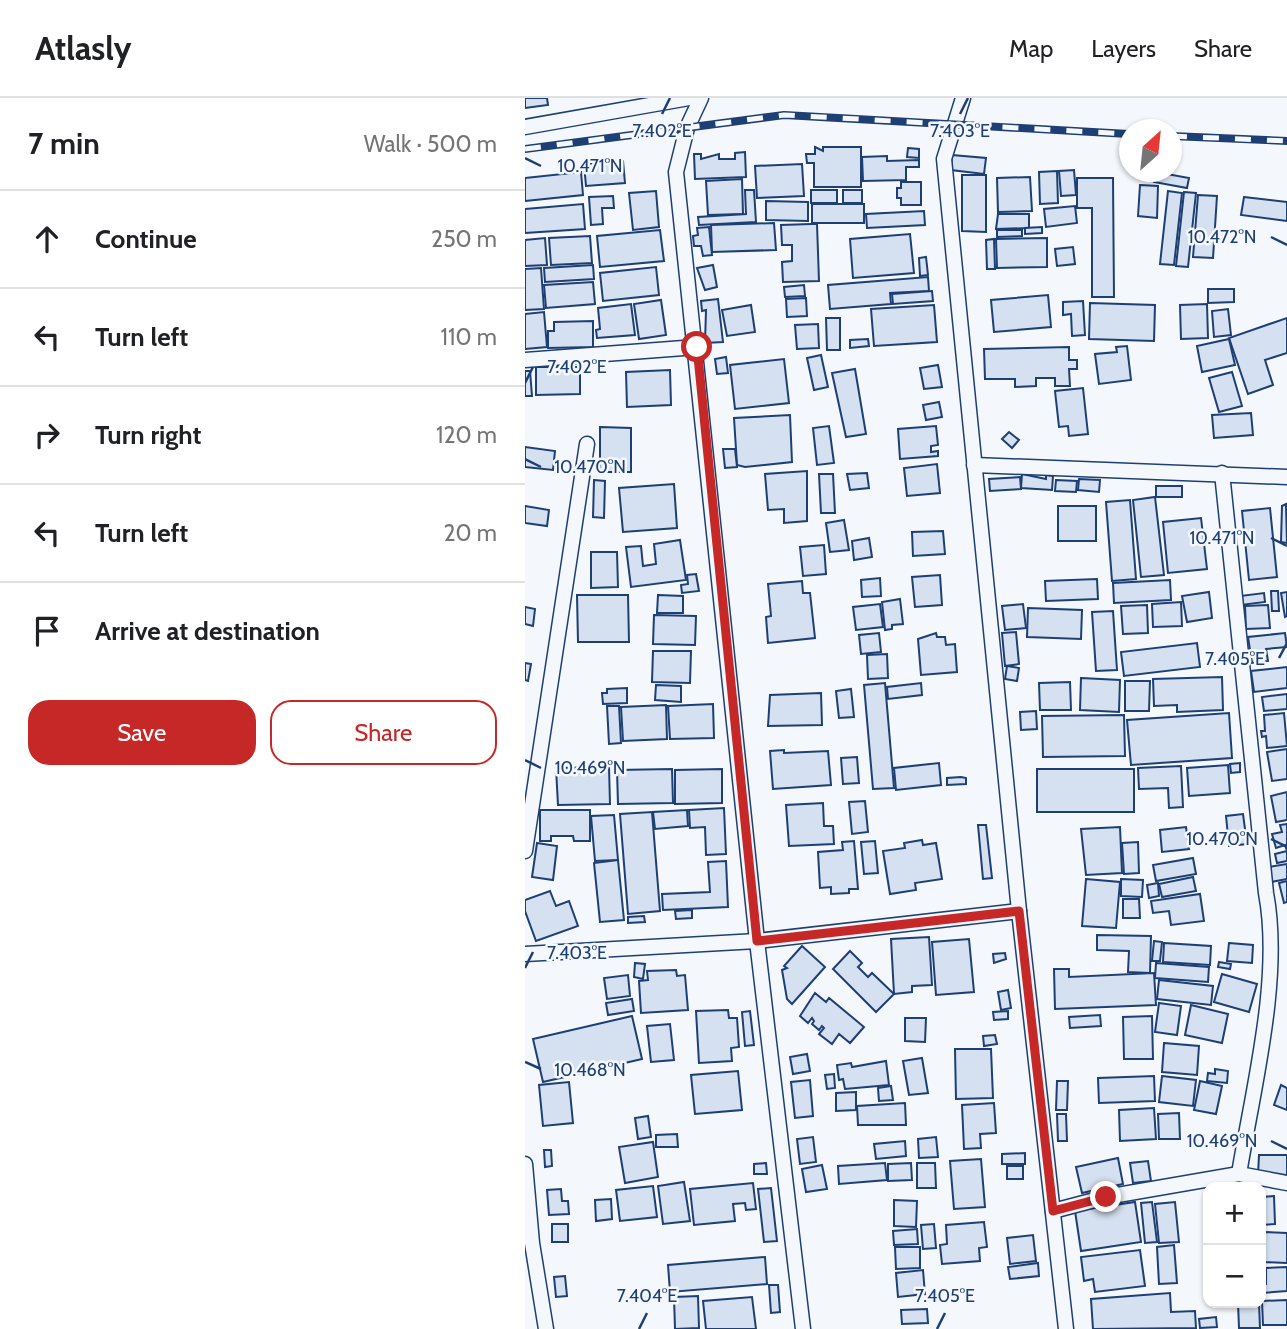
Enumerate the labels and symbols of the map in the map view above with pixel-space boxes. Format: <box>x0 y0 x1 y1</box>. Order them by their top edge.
north arrow <box>1119 119 1182 182</box>
text: 7.402°E <box>632 120 692 142</box>
text: 7.403°E <box>930 120 990 142</box>
text: 10.471°N <box>557 155 623 177</box>
text: 10.472°N <box>1188 226 1256 248</box>
route start <box>681 331 712 362</box>
text: 7.402°E <box>547 356 607 378</box>
text: 10.470°N <box>554 456 626 478</box>
text: 10.471°N <box>1189 527 1255 549</box>
text: 7.405°E <box>1205 648 1265 670</box>
text: 10.469°N <box>555 757 625 779</box>
text: 10.470°N <box>1186 828 1258 850</box>
text: 7.403°E <box>547 942 607 964</box>
text: 10.468°N <box>554 1059 626 1081</box>
text: 10.469°N <box>1187 1130 1257 1152</box>
route end <box>1090 1181 1121 1212</box>
text: 7.404°E <box>617 1285 677 1307</box>
text: 7.405°E <box>915 1285 975 1307</box>

